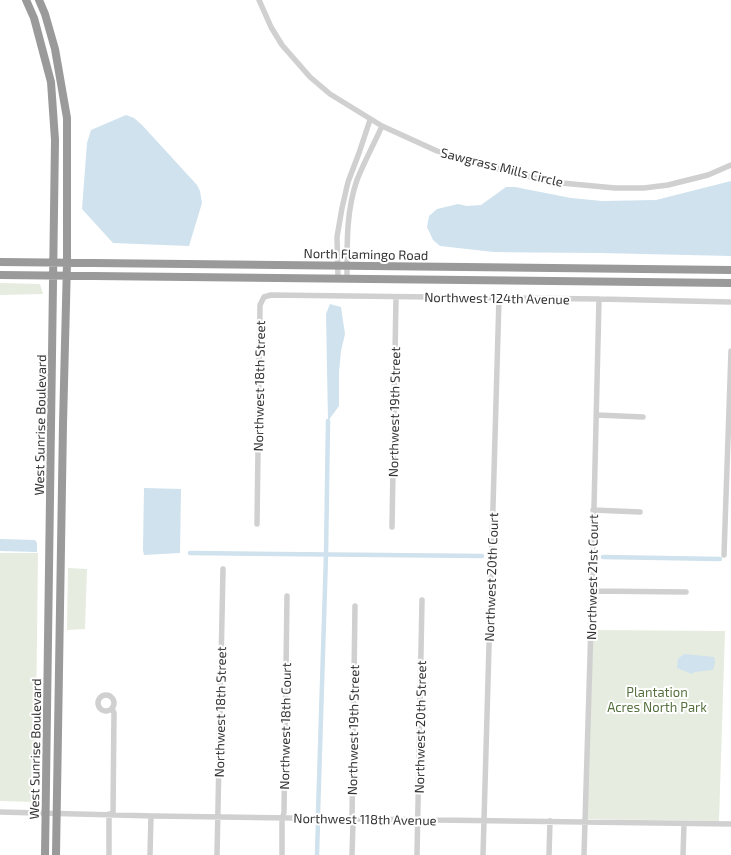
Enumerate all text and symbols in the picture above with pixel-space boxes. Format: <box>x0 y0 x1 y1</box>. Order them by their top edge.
street label: Sawgrass Mills Circle <box>439 144 565 190</box>
street label: North Flamingo Road <box>303 245 429 263</box>
street label: Northwest 124th Avenue <box>424 289 570 307</box>
street label: Northwest 18th Street <box>250 320 268 452</box>
street label: Northwest 19th Street <box>385 347 403 477</box>
street label: West Sunrise Boulevard <box>31 354 49 496</box>
street label: Northwest 20th Court <box>481 512 501 642</box>
street label: Northwest 21st Court <box>583 514 601 640</box>
street label: Northwest 18th Street <box>211 646 229 778</box>
street label: Northwest 20th Street <box>411 660 429 794</box>
street label: Northwest 18th Court <box>276 662 294 790</box>
street label: Northwest 19th Street <box>344 665 362 795</box>
street label: West Sunrise Boulevard <box>26 678 44 820</box>
park label: Plantation Acres North Park <box>607 684 707 715</box>
street label: Northwest 118th Avenue <box>293 810 437 828</box>

